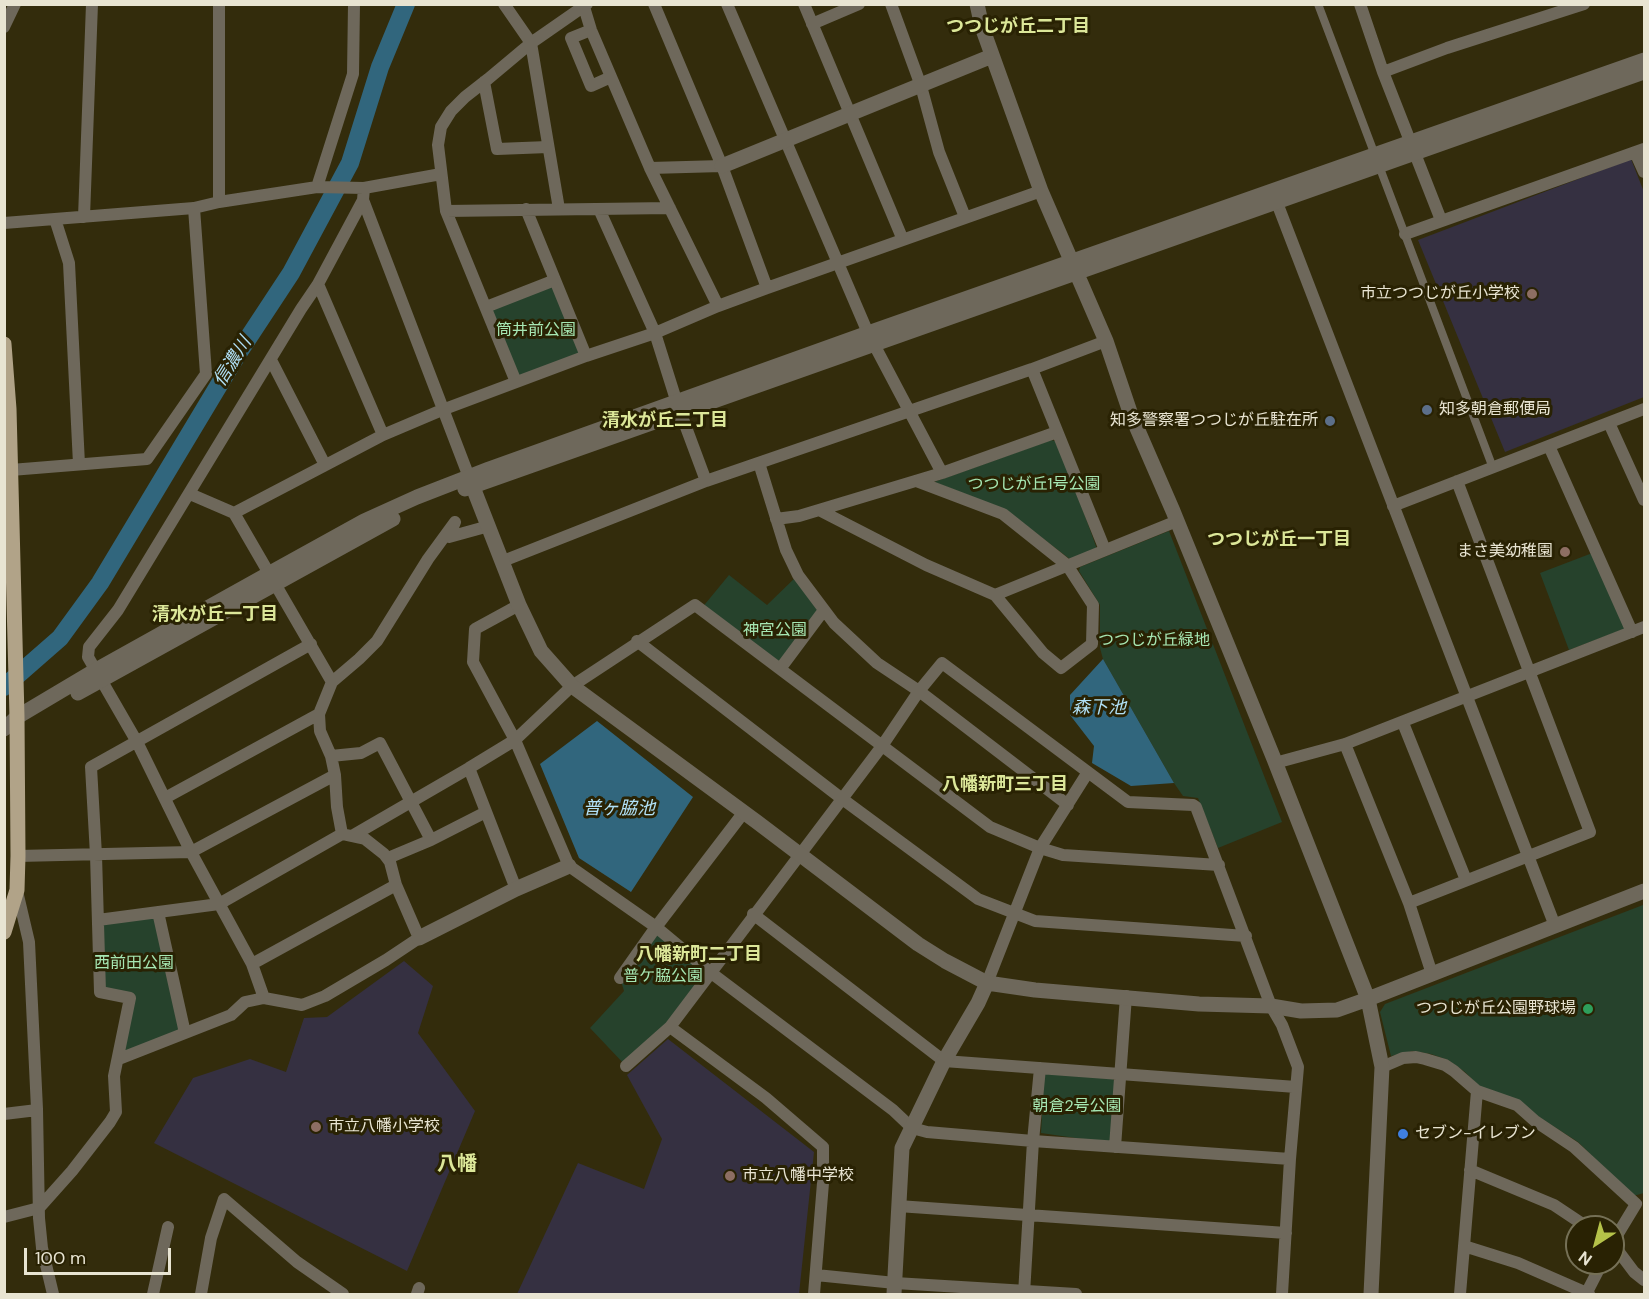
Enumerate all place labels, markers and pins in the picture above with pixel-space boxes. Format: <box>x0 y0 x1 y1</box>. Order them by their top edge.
place label: 市立つつじが丘小学校 <box>1360 284 1520 304</box>
marker: 市立つつじが丘小学校 <box>1525 287 1539 301</box>
place label: 知多朝倉郵便局 <box>1439 400 1551 420</box>
marker: 知多朝倉郵便局 <box>1420 403 1434 417</box>
place label: 知多警察署つつじが丘駐在所 <box>1110 411 1318 431</box>
marker: 知多警察署つつじが丘駐在所 <box>1323 414 1337 428</box>
place label: まさ美幼稚園 <box>1457 542 1553 562</box>
marker: まさ美幼稚園 <box>1558 545 1572 559</box>
place label: つつじが丘公園野球場 <box>1416 999 1576 1019</box>
marker: つつじが丘公園野球場 <box>1581 1002 1595 1016</box>
place label: 市立八幡小学校 <box>328 1117 440 1137</box>
marker: 市立八幡小学校 <box>309 1120 323 1134</box>
place label: セブン-イレブン <box>1415 1124 1536 1144</box>
marker: セブン-イレブン <box>1396 1127 1410 1141</box>
place label: 市立八幡中学校 <box>742 1166 854 1186</box>
marker: 市立八幡中学校 <box>723 1169 737 1183</box>

